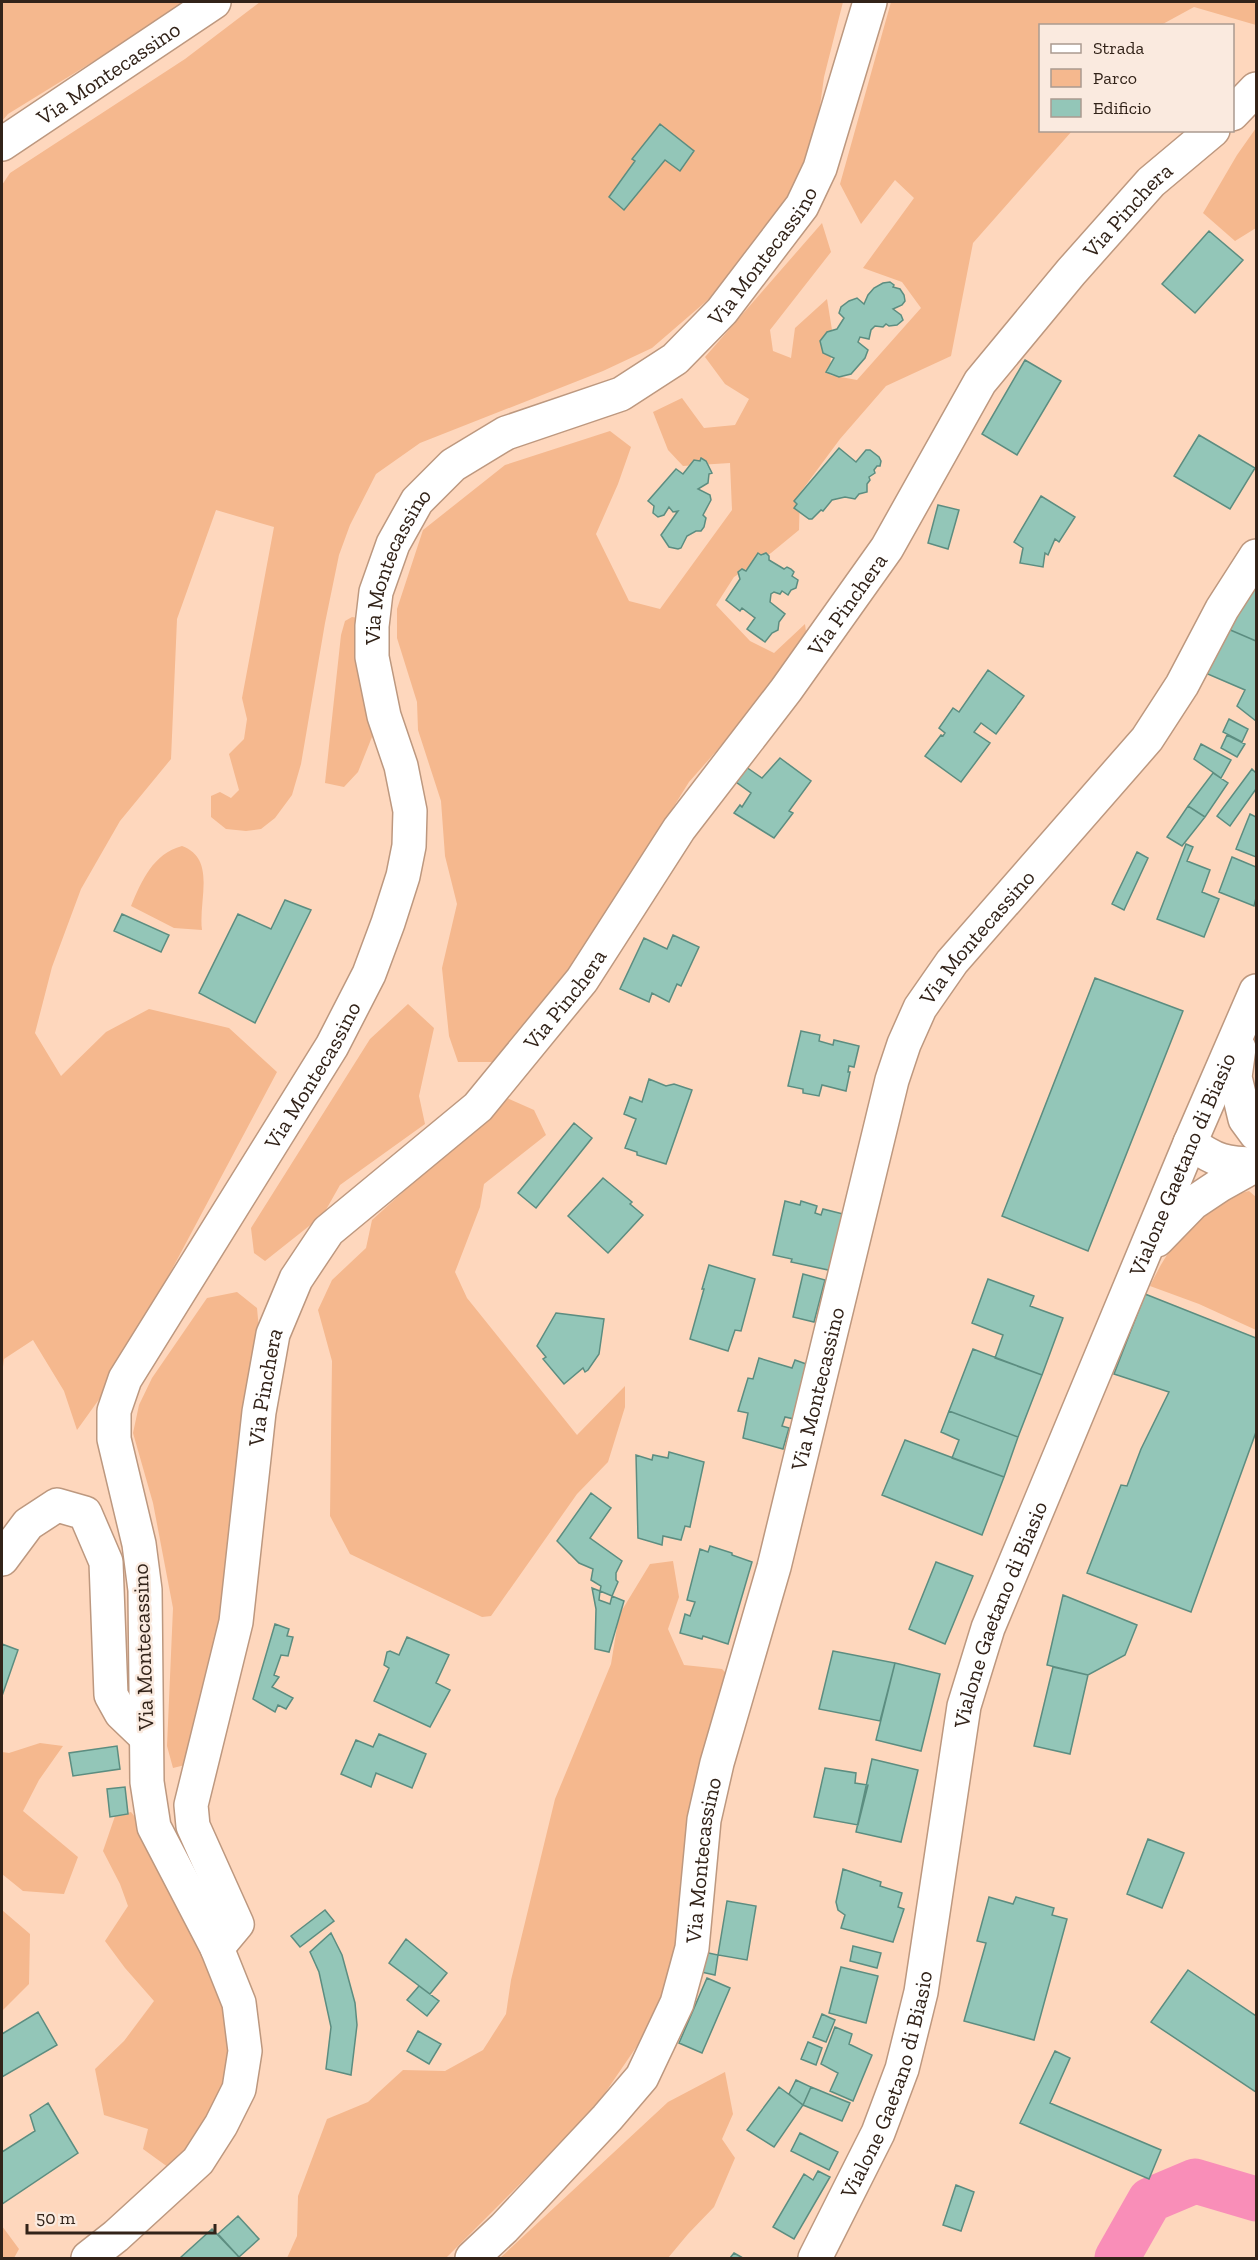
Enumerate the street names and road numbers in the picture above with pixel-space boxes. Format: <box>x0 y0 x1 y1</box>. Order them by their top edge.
street label: Via Montecassino <box>31 15 185 131</box>
street label: Via Pinchera <box>1076 156 1178 264</box>
street label: Via Montecassino <box>701 182 823 332</box>
street label: Via Montecassino <box>359 482 436 646</box>
street label: Via Pinchera <box>801 547 893 662</box>
street label: Via Montecassino <box>913 864 1040 1010</box>
street label: Via Pinchera <box>517 944 612 1056</box>
street label: Via Montecassino <box>257 997 366 1155</box>
street label: Vialone Gaetano di Biasio <box>1122 1048 1241 1281</box>
street label: Via Montecassino <box>784 1304 850 1474</box>
street label: Via Pinchera <box>242 1323 288 1449</box>
street label: Vialone Gaetano di Biasio <box>947 1497 1053 1731</box>
street label: Via Montecassino <box>127 1563 159 1732</box>
street label: Via Montecassino <box>679 1774 727 1945</box>
street label: Vialone Gaetano di Biasio <box>834 1969 938 2203</box>

